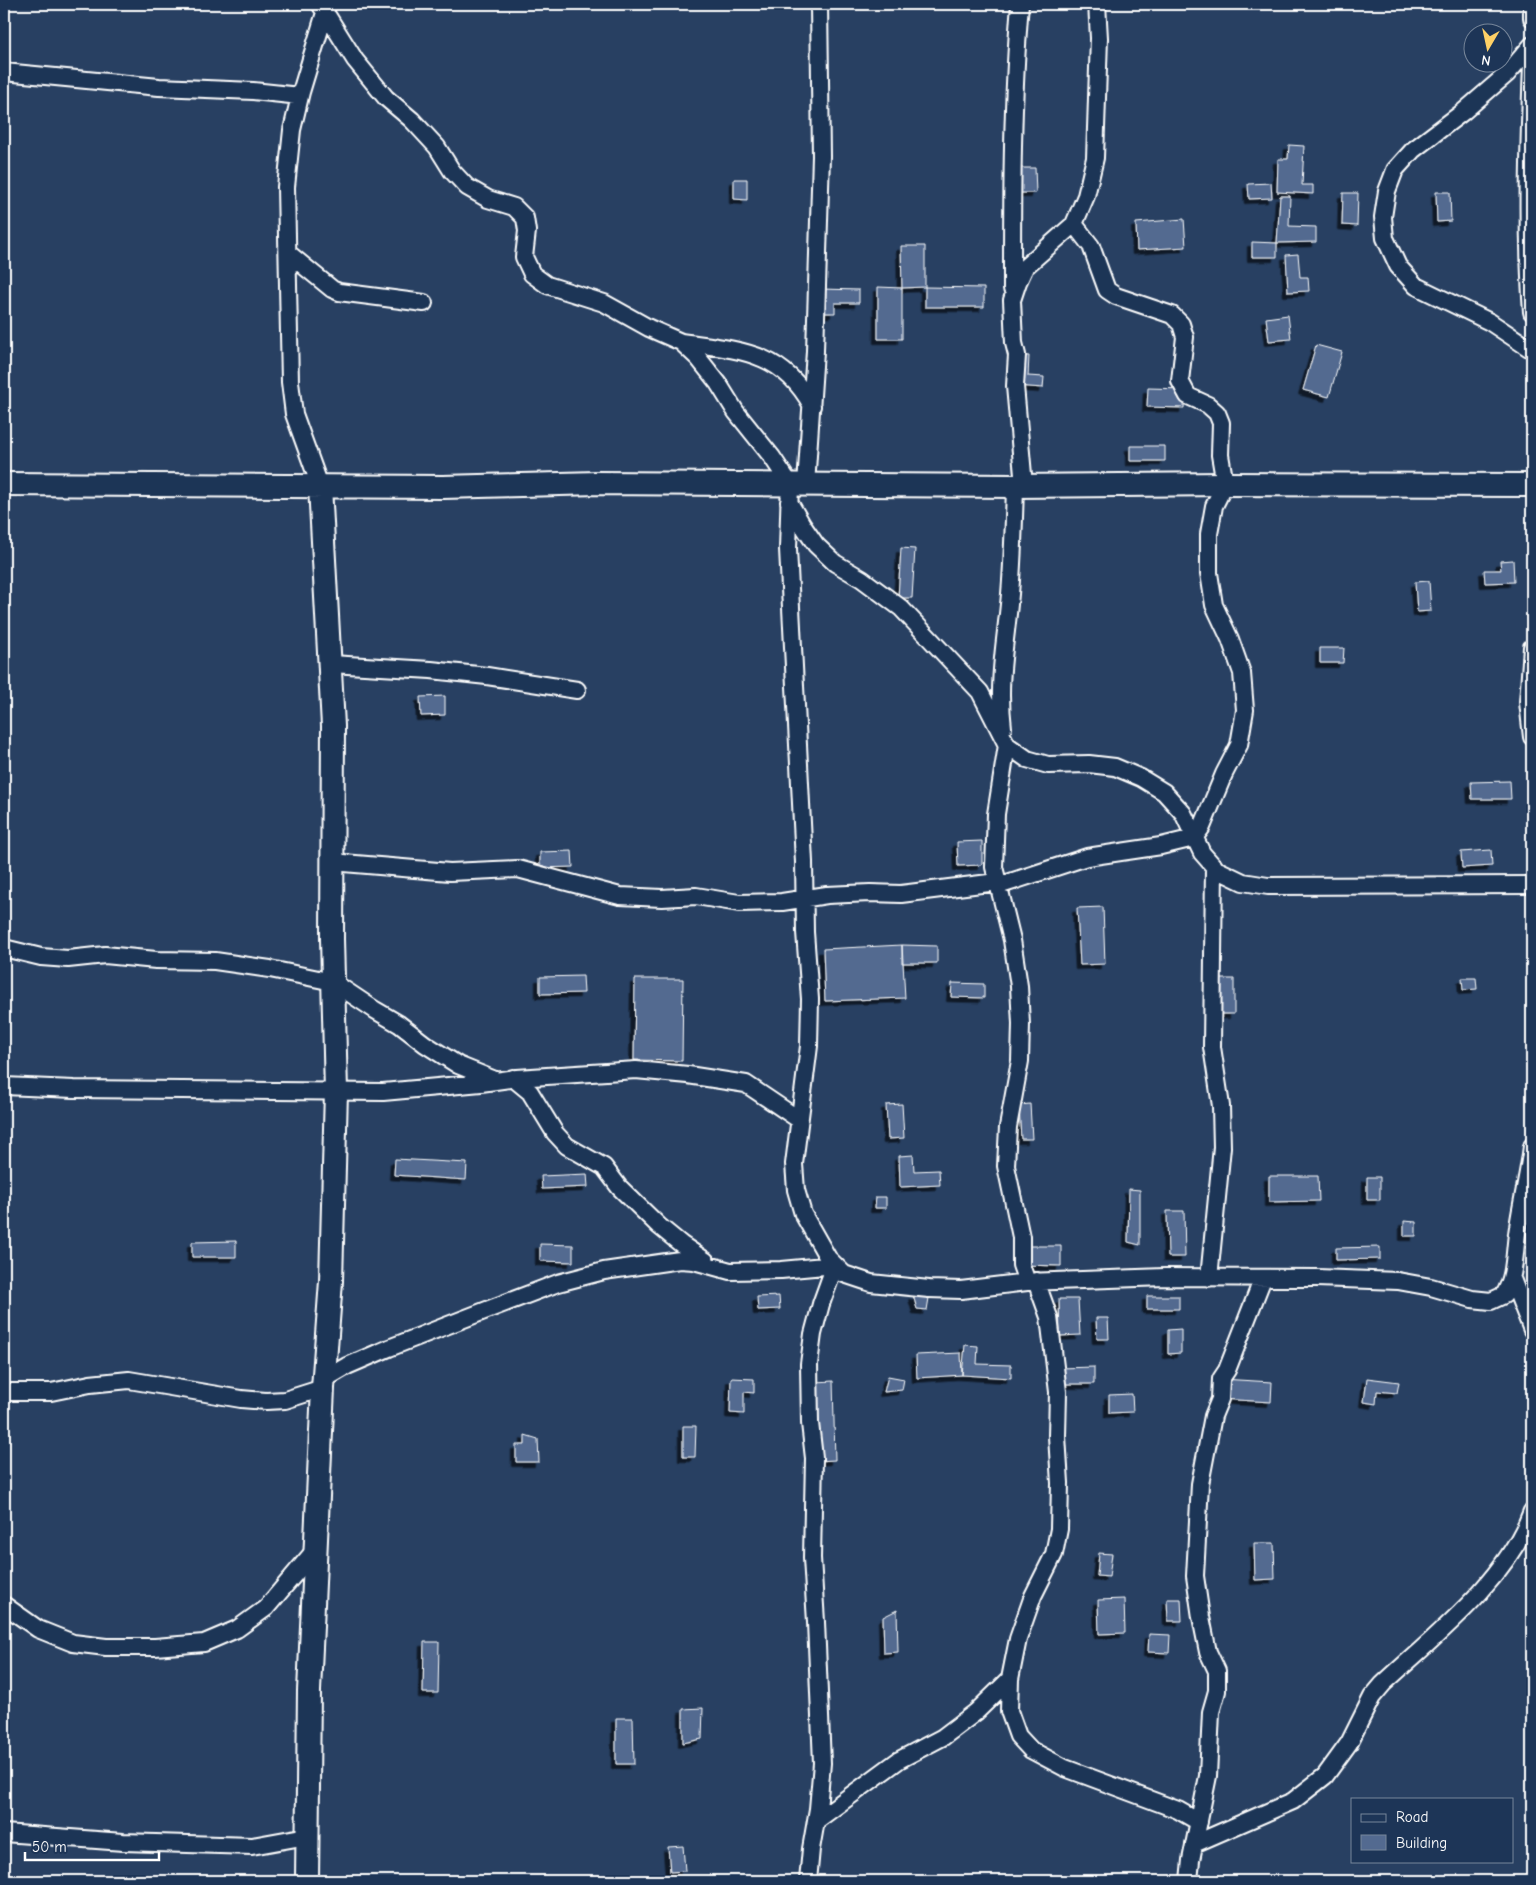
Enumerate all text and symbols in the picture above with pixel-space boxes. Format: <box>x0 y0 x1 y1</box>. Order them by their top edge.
north arrow <box>1464 22 1514 72</box>
text: N <box>1480 51 1492 69</box>
legend <box>1351 1798 1514 1862</box>
text: Road <box>1396 1808 1428 1826</box>
scale bar <box>25 1830 159 1862</box>
text: Building <box>1396 1834 1447 1852</box>
text: 50 m <box>32 1838 67 1856</box>

